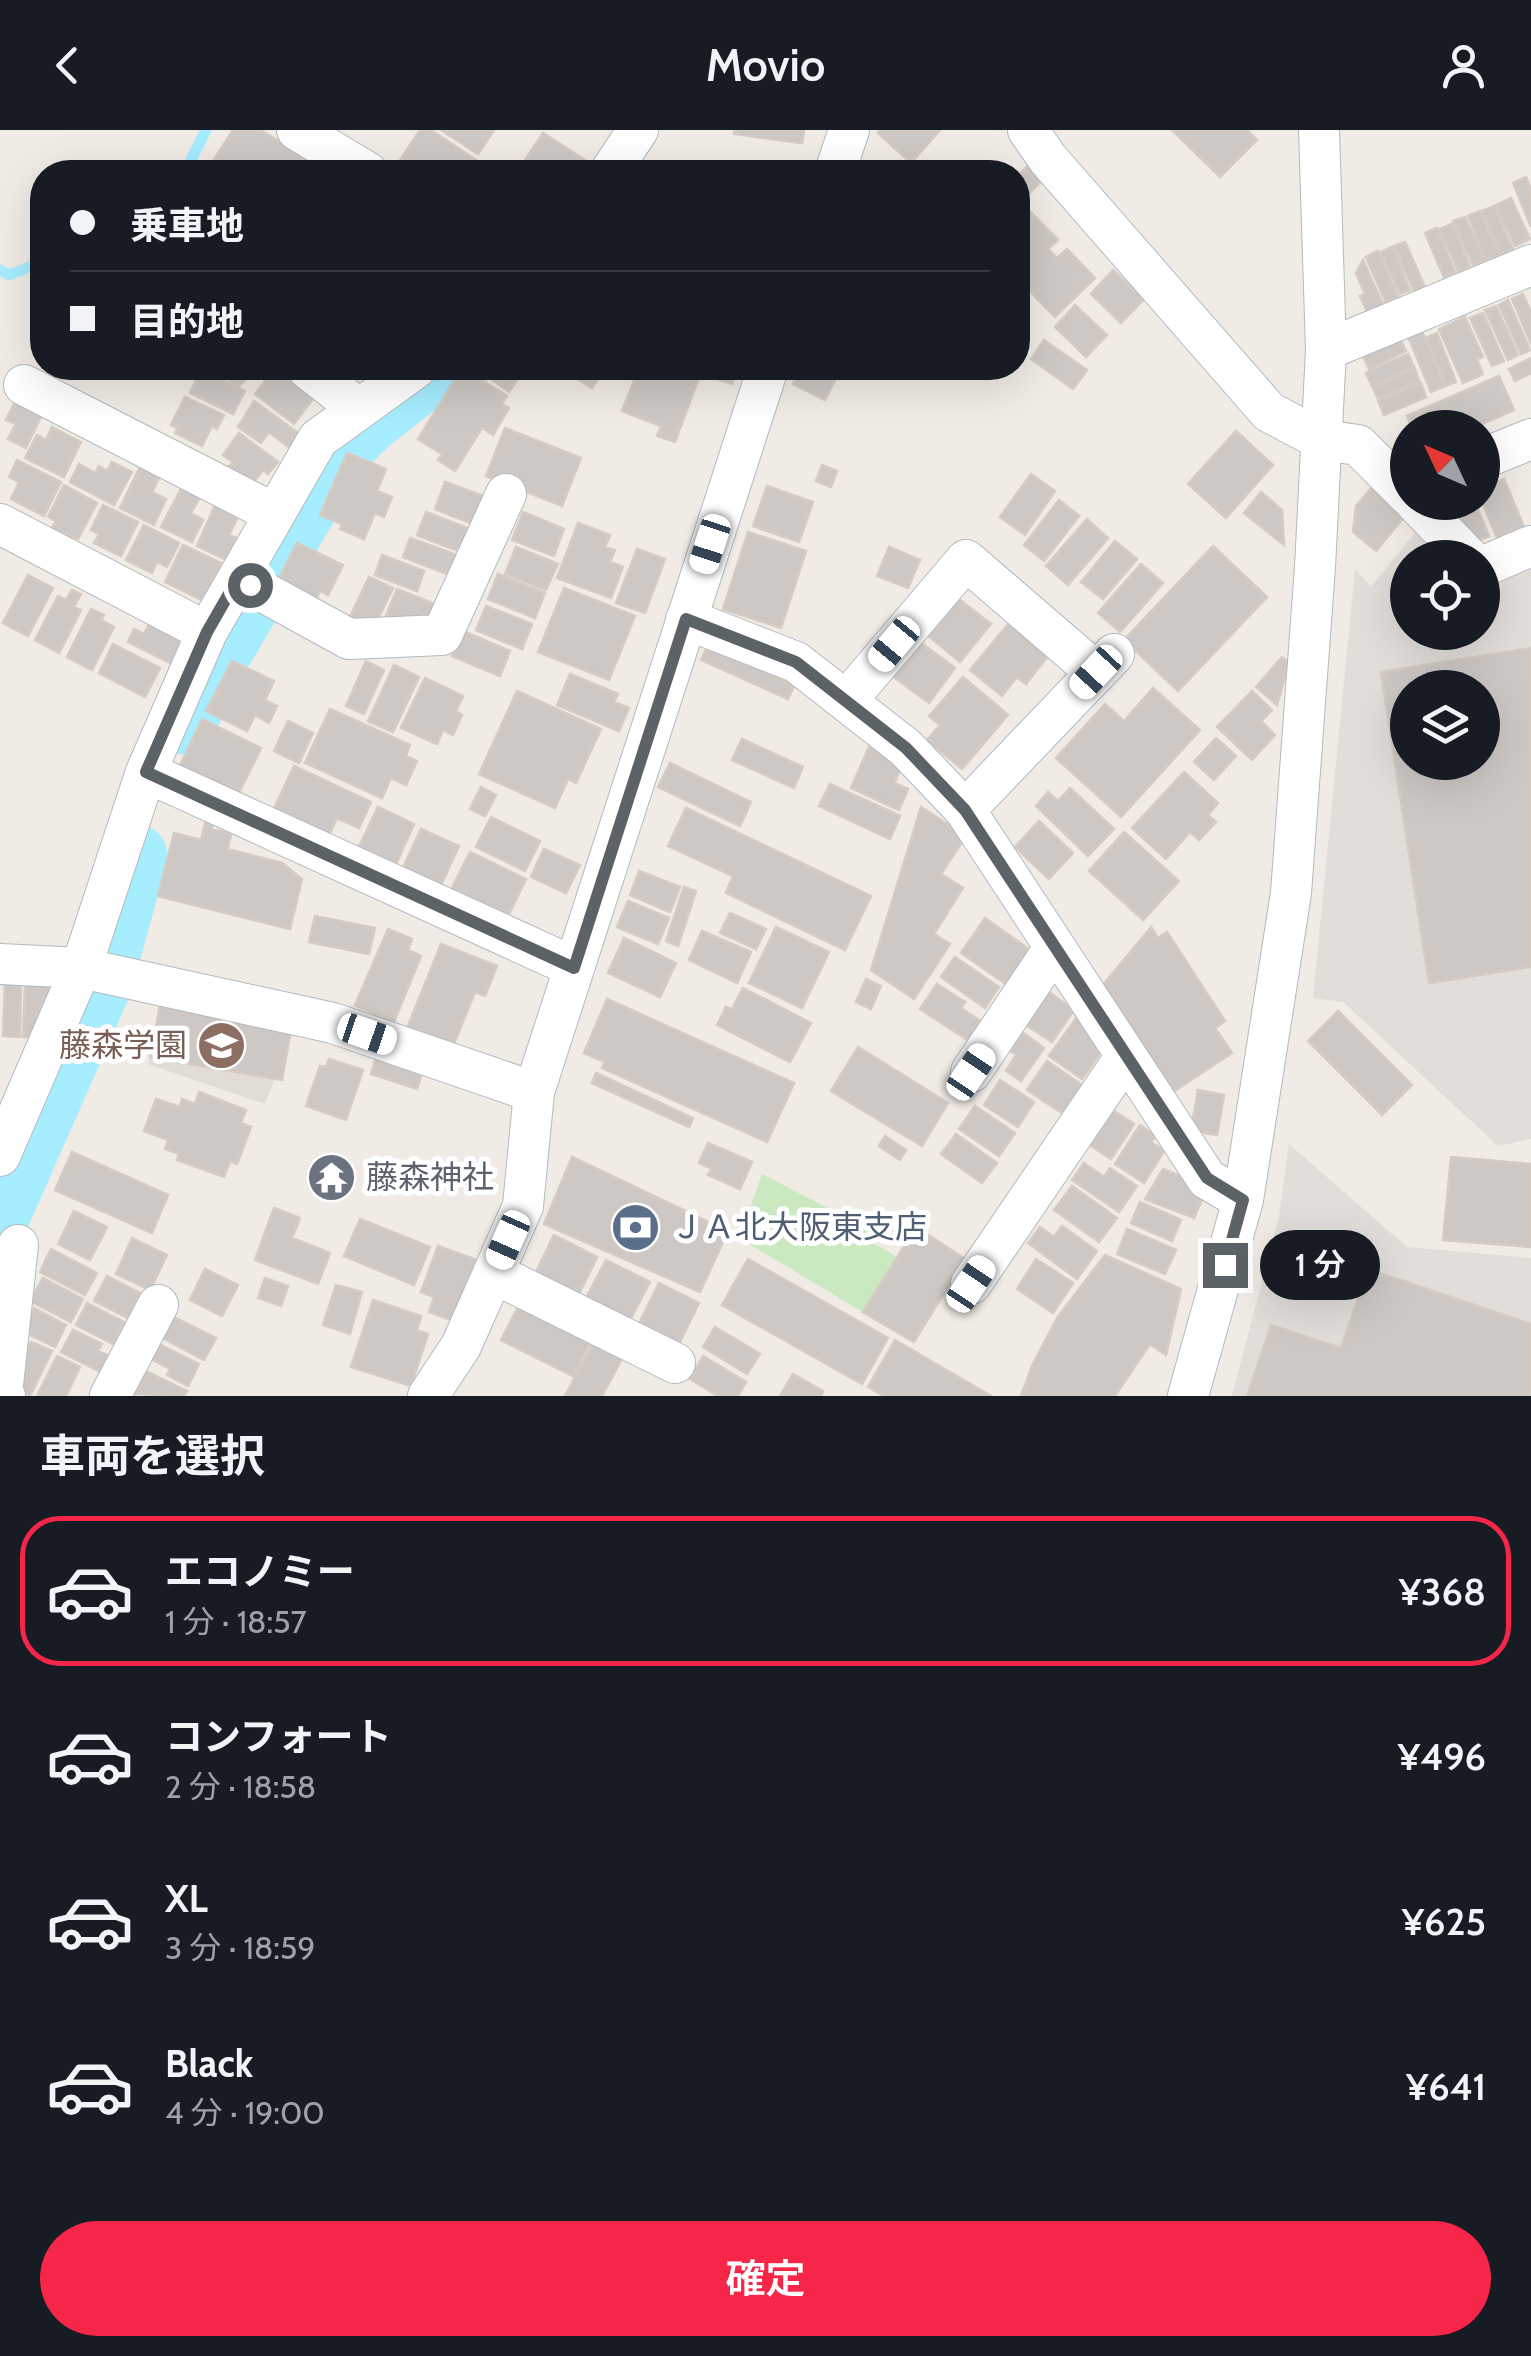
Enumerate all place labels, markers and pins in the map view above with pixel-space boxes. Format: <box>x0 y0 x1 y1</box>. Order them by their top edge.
school or university icon: 藤森学園 <box>196 1019 248 1071</box>
place label: 藤森学園 <box>59 1025 187 1064</box>
temple icon: 藤森神社 <box>305 1151 357 1203</box>
place label: 藤森神社 <box>366 1157 494 1196</box>
bank icon: ＪＡ北大阪東支店 <box>610 1201 662 1253</box>
place label: ＪＡ北大阪東支店 <box>671 1207 927 1246</box>

